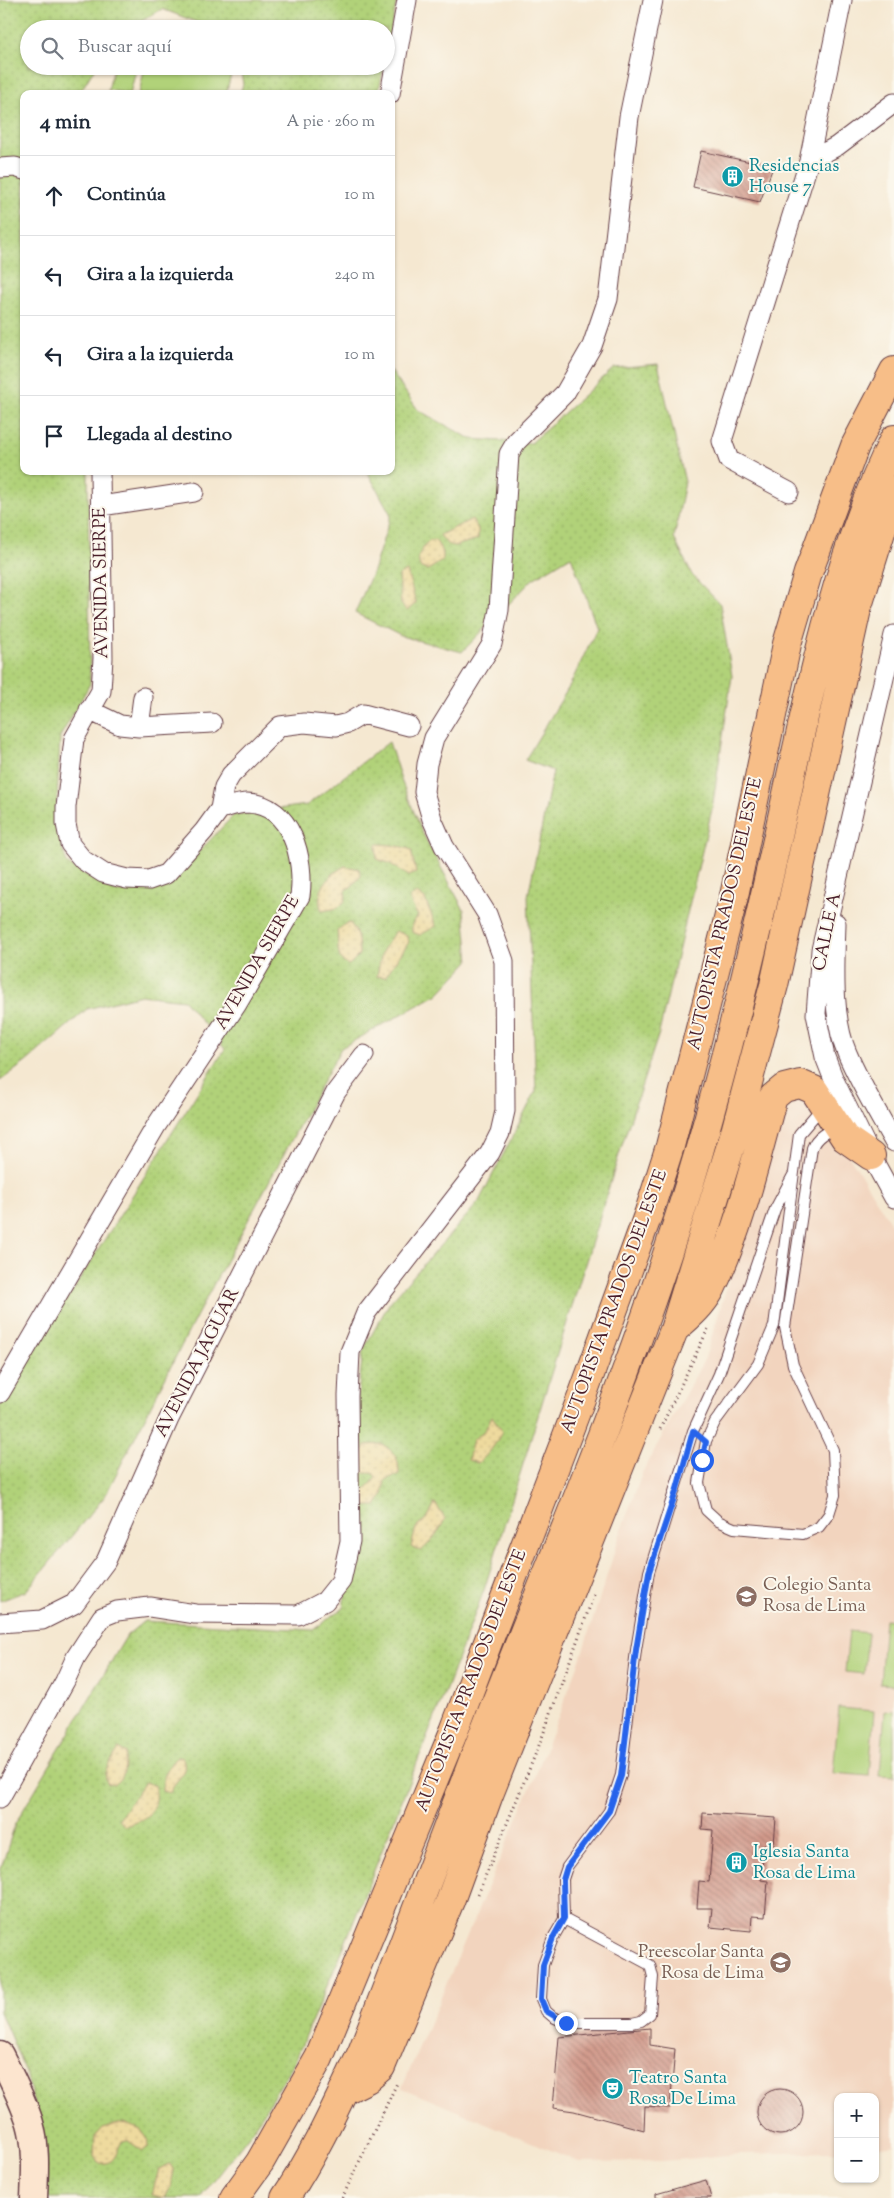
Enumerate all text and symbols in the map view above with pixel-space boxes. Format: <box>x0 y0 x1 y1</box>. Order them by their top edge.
search box <box>20 20 395 75</box>
icon: search <box>38 34 66 62</box>
text: Buscar aquí <box>78 34 172 61</box>
text: 4 min <box>40 108 91 138</box>
text: A pie · 260 m <box>286 111 375 134</box>
place label: Residencias House 7 <box>749 154 839 201</box>
building icon: Residencias House 7 <box>721 165 745 189</box>
icon: ahead <box>40 182 68 210</box>
text: Continúa <box>87 182 166 209</box>
text: 10 m <box>345 184 375 207</box>
icon: left <box>40 262 68 290</box>
text: Gira a la izquierda <box>87 262 233 289</box>
text: 240 m <box>334 264 375 287</box>
icon: left <box>40 342 68 370</box>
text: Gira a la izquierda <box>87 342 233 369</box>
text: 10 m <box>345 344 375 367</box>
icon: arrive <box>40 422 68 450</box>
text: Llegada al destino <box>87 422 232 449</box>
street label: AVENIDA SIERPE <box>88 507 116 659</box>
street label: AUTOPISTA PRADOS DEL ESTE <box>682 775 770 1053</box>
street label: CALLE A <box>807 890 849 974</box>
street label: AVENIDA SIERPE <box>209 891 307 1035</box>
street label: AUTOPISTA PRADOS DEL ESTE <box>555 1166 675 1438</box>
street label: AVENIDA JAGUAR <box>149 1284 247 1442</box>
route start <box>691 1449 714 1472</box>
street label: AUTOPISTA PRADOS DEL ESTE <box>410 1546 534 1816</box>
place label: Colegio Santa Rosa de Lima <box>763 1573 871 1620</box>
school or university icon: Colegio Santa Rosa de Lima <box>735 1584 759 1608</box>
place label: Iglesia Santa Rosa de Lima <box>753 1840 856 1887</box>
building icon: Iglesia Santa Rosa de Lima <box>725 1851 749 1875</box>
place label: Preescolar Santa Rosa de Lima <box>638 1940 764 1987</box>
school or university icon: Preescolar Santa Rosa de Lima <box>768 1951 792 1975</box>
route end <box>555 2012 578 2035</box>
place label: Teatro Santa Rosa De Lima <box>629 2066 736 2113</box>
theatre icon: Teatro Santa Rosa De Lima <box>601 2077 625 2101</box>
map controls <box>834 2093 879 2183</box>
button: + <box>834 2093 879 2138</box>
button: − <box>834 2138 879 2183</box>

